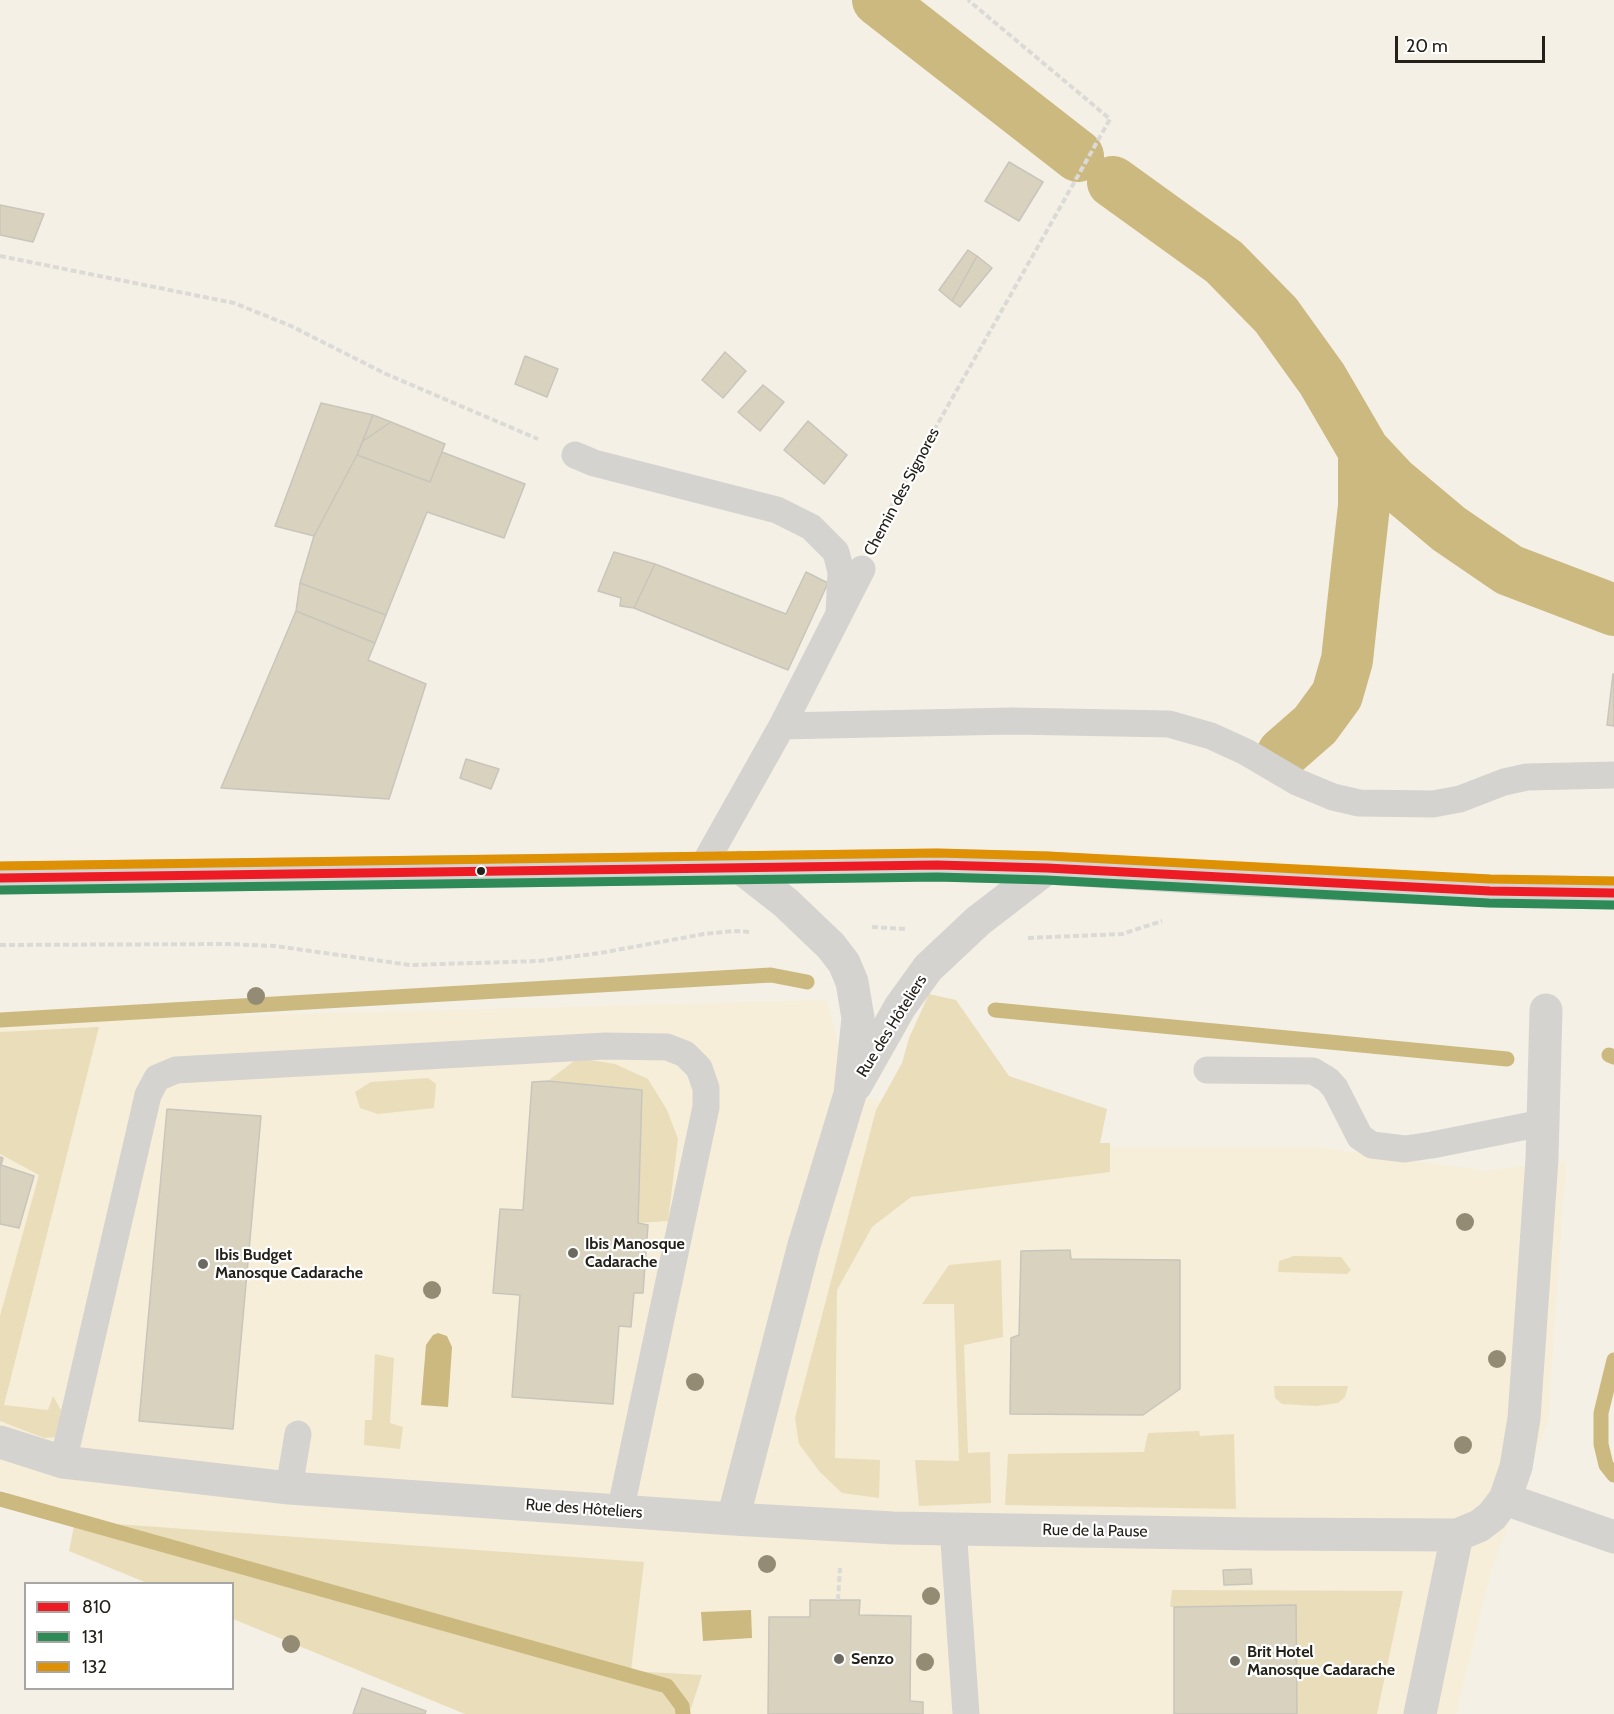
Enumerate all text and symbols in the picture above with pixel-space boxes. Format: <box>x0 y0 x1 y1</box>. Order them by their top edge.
scale bar <box>1398 24 1548 62</box>
text: 20 m <box>1406 35 1448 57</box>
street label: Chemin des Signores <box>860 425 944 559</box>
unlabelled marker <box>475 865 487 877</box>
street label: Rue des Hôteliers <box>853 971 931 1081</box>
place label: Ibis Manosque Cadarache <box>585 1234 685 1272</box>
place label: Ibis Budget Manosque Cadarache <box>215 1245 363 1283</box>
marker: Ibis Manosque Cadarache <box>566 1246 580 1260</box>
marker: Ibis Budget Manosque Cadarache <box>196 1257 210 1271</box>
street label: Rue des Hôteliers <box>525 1495 643 1523</box>
street label: Rue de la Pause <box>1042 1520 1148 1542</box>
legend <box>24 1582 234 1690</box>
text: 810 <box>82 1596 111 1618</box>
text: 131 <box>82 1626 103 1648</box>
place label: Brit Hotel Manosque Cadarache <box>1247 1642 1395 1680</box>
place label: Senzo <box>851 1649 894 1669</box>
marker: Senzo <box>832 1652 846 1666</box>
marker: Brit Hotel Manosque Cadarache <box>1228 1654 1242 1668</box>
text: 132 <box>82 1656 107 1678</box>

